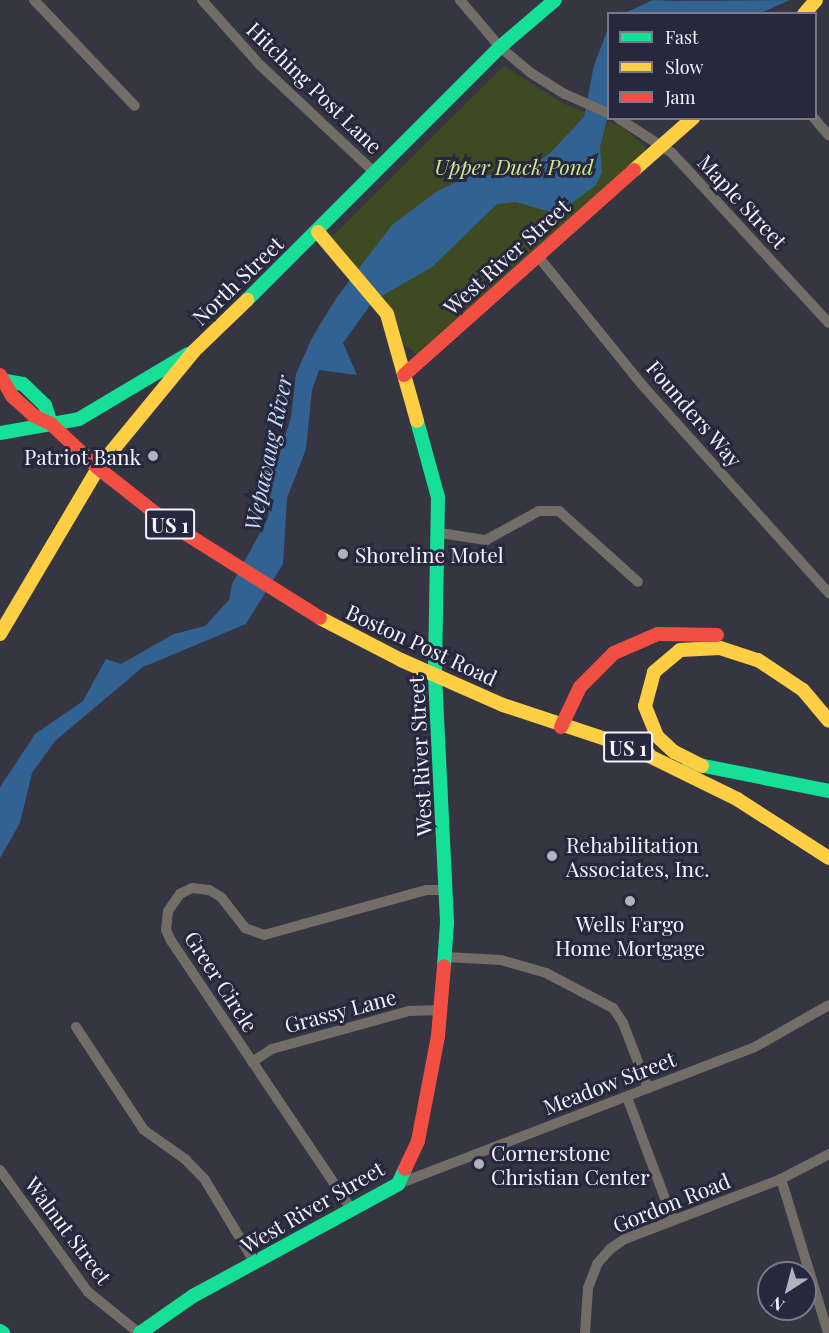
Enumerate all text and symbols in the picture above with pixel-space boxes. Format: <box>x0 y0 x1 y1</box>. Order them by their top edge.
legend <box>607 12 817 120</box>
street label: Hitching Post Lane <box>242 16 388 158</box>
text: Fast <box>665 25 698 49</box>
text: Slow <box>665 55 703 79</box>
text: Jam <box>665 85 695 109</box>
street label: Maple Street <box>693 149 793 253</box>
park label: Upper Duck Pond <box>435 153 593 179</box>
street label: West River Street <box>438 193 574 319</box>
street label: North Street <box>186 230 288 330</box>
street label: Founders Way <box>642 354 748 472</box>
water label: Wepawaug River <box>239 373 297 533</box>
place label: Patriot Bank <box>24 443 141 469</box>
marker: Patriot Bank <box>146 449 160 463</box>
road number: US 1 <box>144 507 195 541</box>
place label: Shoreline Motel <box>355 541 504 567</box>
marker: Shoreline Motel <box>336 547 350 561</box>
street label: Boston Post Road <box>342 598 502 690</box>
street label: West River Street <box>402 675 436 837</box>
road number: US 1 <box>602 730 654 764</box>
place label: Rehabilitation Associates, Inc. <box>566 831 710 881</box>
marker: Rehabilitation Associates, Inc. <box>543 847 561 865</box>
marker: Wells Fargo Home Mortgage <box>623 894 637 908</box>
place label: Wells Fargo Home Mortgage <box>555 910 705 960</box>
street label: Greer Circle <box>180 926 264 1036</box>
street label: Grassy Lane <box>281 983 399 1037</box>
street label: Meadow Street <box>539 1045 679 1119</box>
place label: Cornerstone Christian Center <box>491 1139 650 1189</box>
street label: West River Street <box>236 1155 388 1257</box>
marker: Cornerstone Christian Center <box>472 1157 486 1171</box>
street label: Gordon Road <box>609 1167 733 1237</box>
street label: Walnut Street <box>20 1171 118 1289</box>
north arrow <box>757 1261 817 1321</box>
text: N <box>766 1292 788 1316</box>

